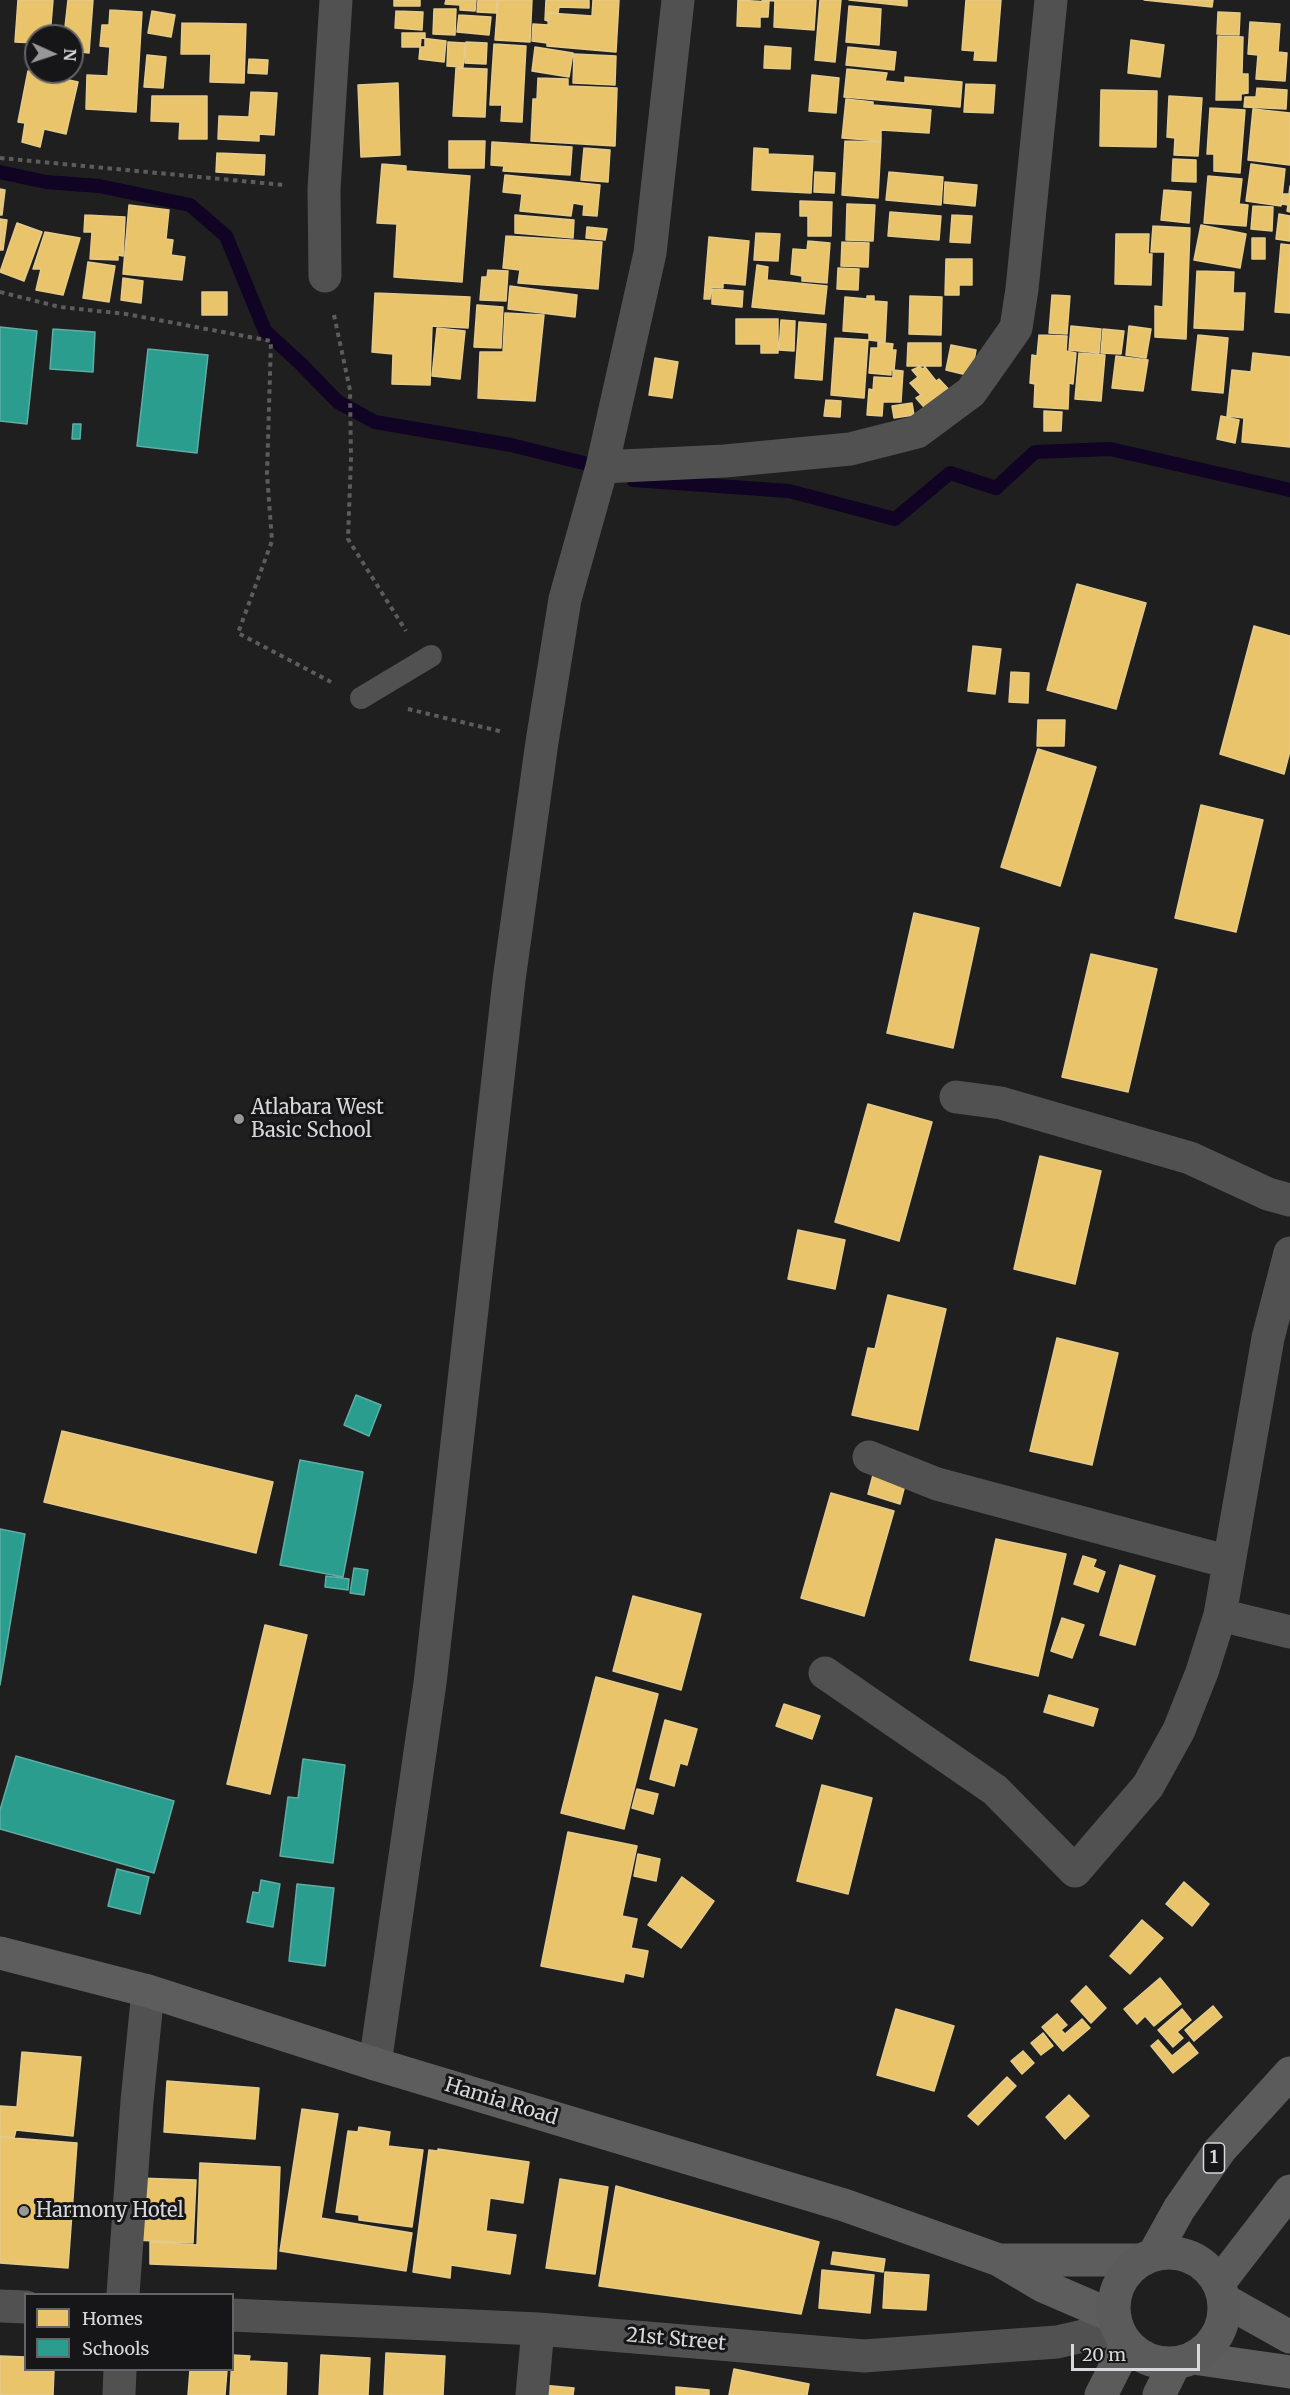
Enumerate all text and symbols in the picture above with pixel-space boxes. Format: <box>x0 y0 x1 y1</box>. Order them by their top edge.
north arrow <box>24 24 84 84</box>
text: N <box>60 48 80 62</box>
place label: Atlabara West Basic School <box>251 1096 384 1143</box>
marker: Atlabara West Basic School <box>232 1112 246 1126</box>
street label: Hamia Road <box>442 2073 560 2131</box>
road number: 1 <box>1204 2143 1224 2173</box>
place label: Harmony Hotel <box>36 2199 184 2223</box>
marker: Harmony Hotel <box>17 2204 31 2218</box>
legend <box>24 2293 234 2371</box>
text: Homes <box>82 2307 143 2330</box>
street label: 21st Street <box>625 2324 727 2356</box>
scale bar <box>1074 2332 1203 2370</box>
text: Schools <box>82 2337 149 2360</box>
text: 20 m <box>1082 2343 1126 2366</box>

